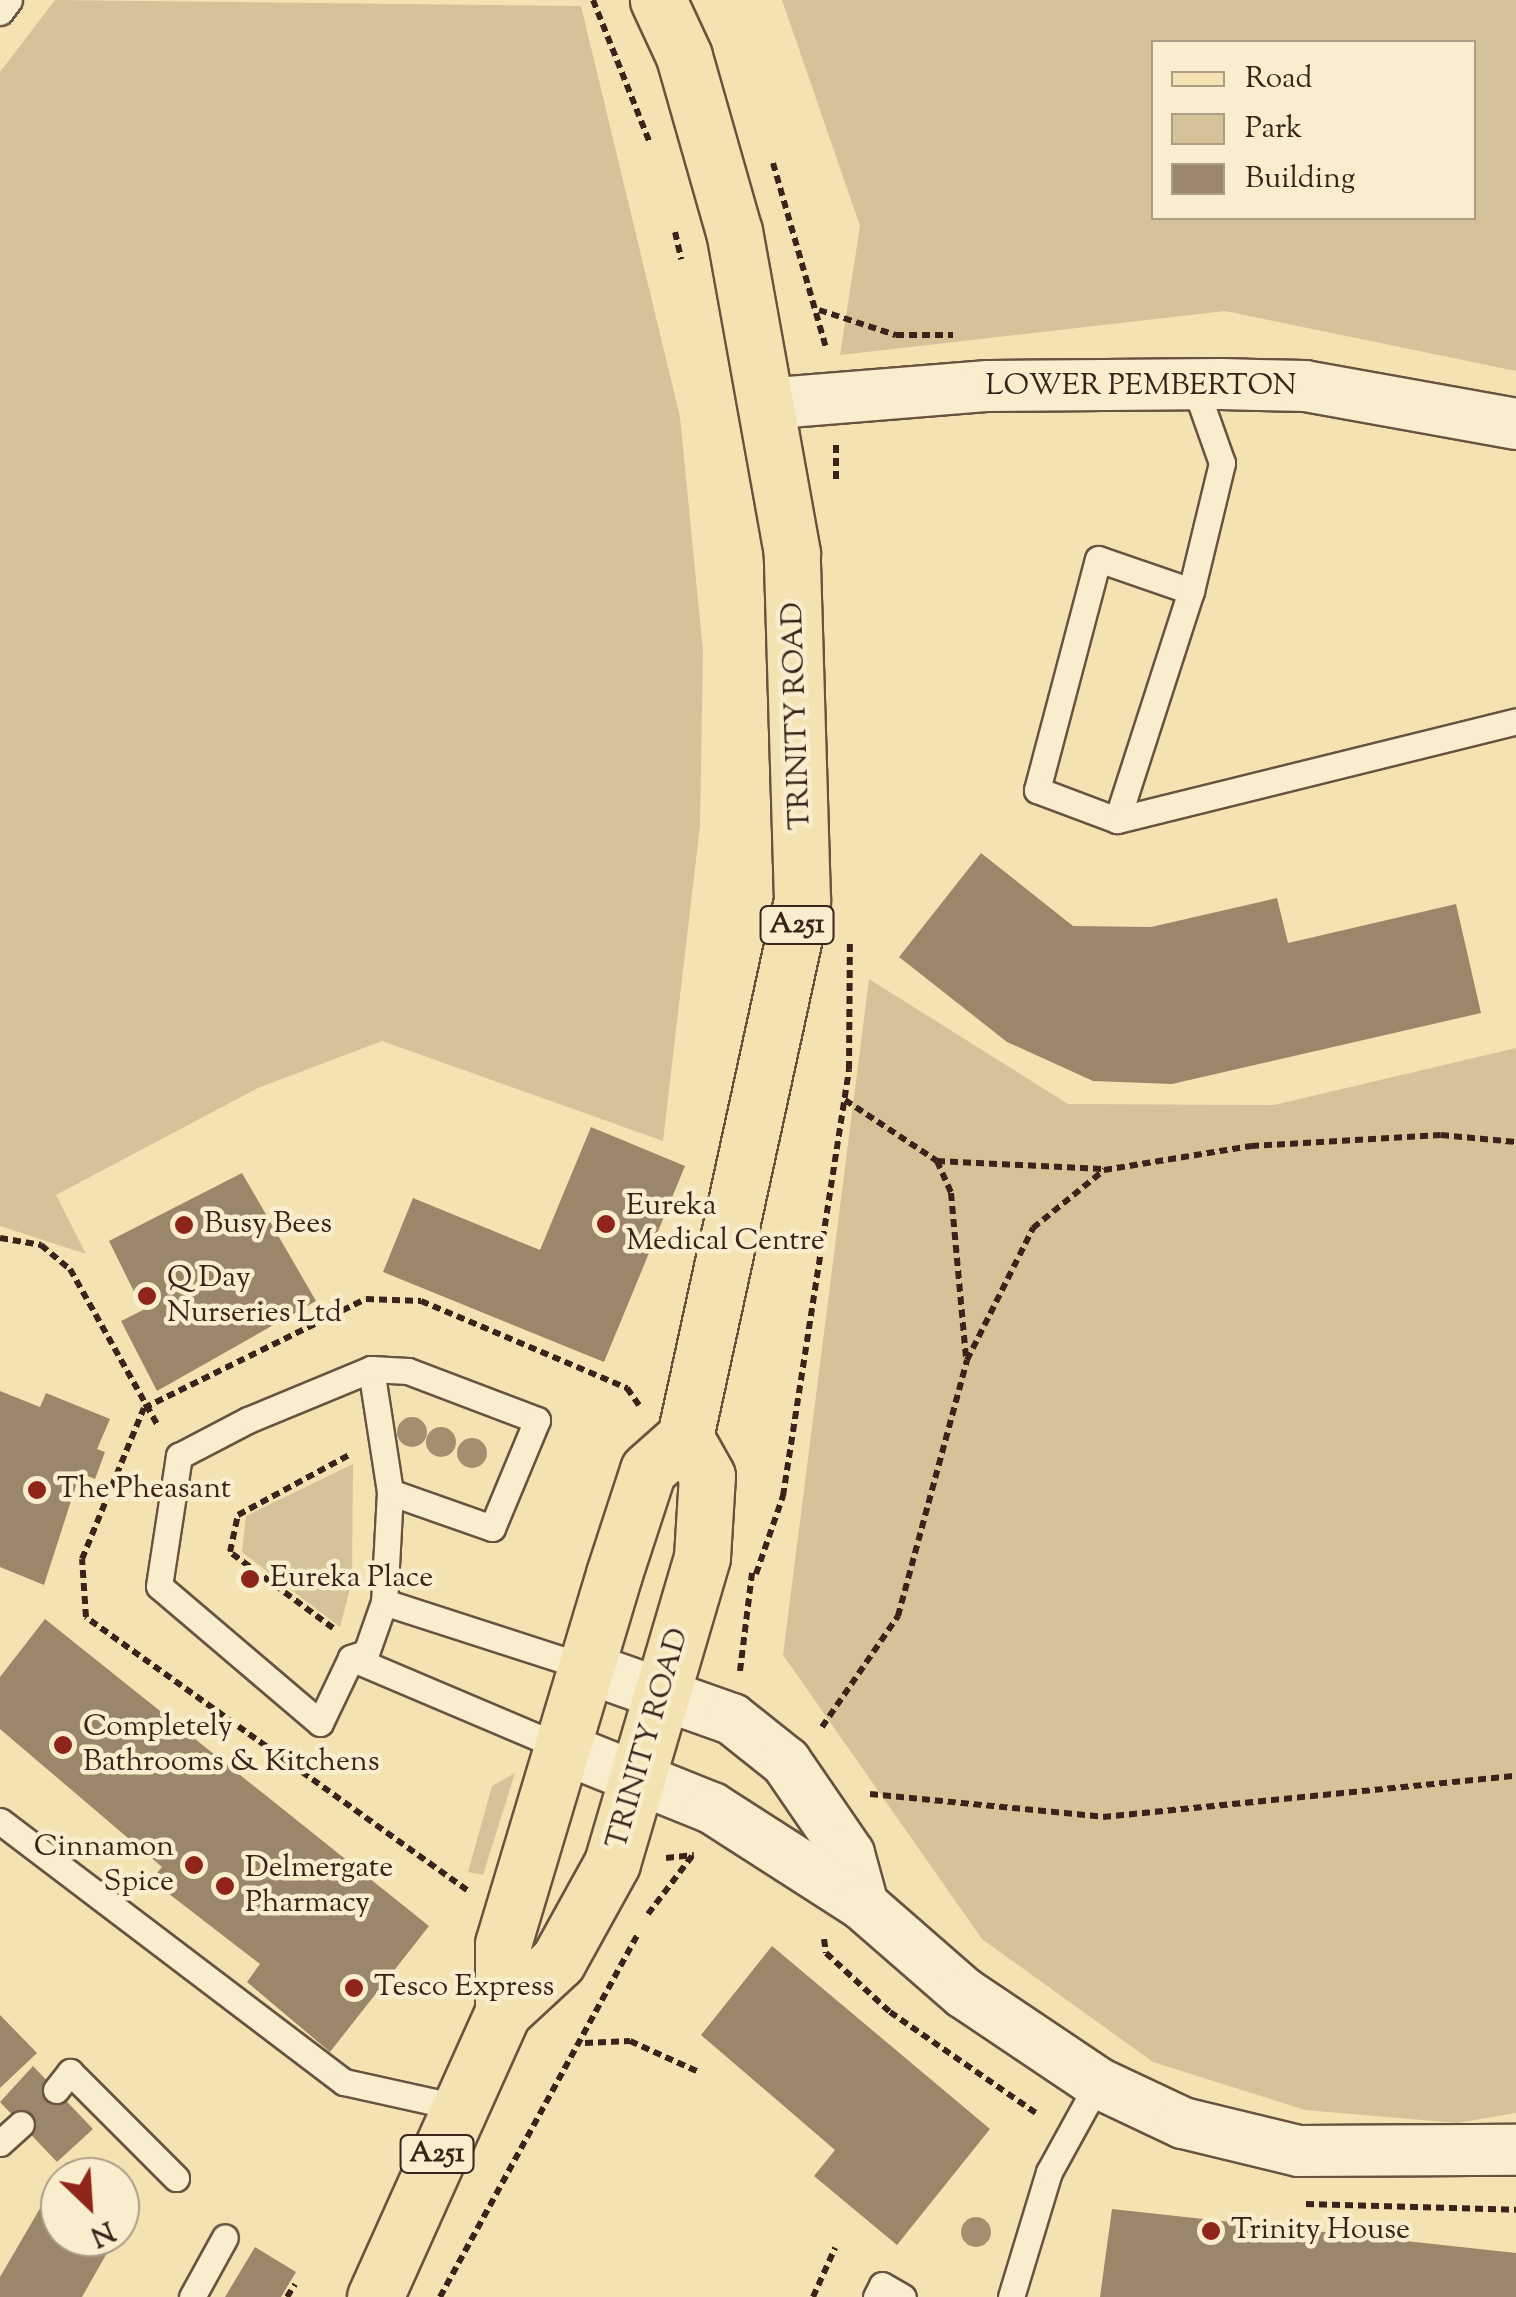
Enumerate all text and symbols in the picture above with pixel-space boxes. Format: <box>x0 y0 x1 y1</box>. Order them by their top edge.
legend <box>1151 40 1476 220</box>
text: Road <box>1245 58 1312 101</box>
text: Park <box>1245 108 1302 151</box>
text: Building <box>1245 158 1355 201</box>
street label: LOWER PEMBERTON <box>985 369 1297 405</box>
street label: TRINITY ROAD <box>776 601 820 831</box>
road number: A251 <box>760 902 834 948</box>
place label: Eureka Medical Centre <box>626 1189 825 1260</box>
place label: Busy Bees <box>204 1207 332 1243</box>
marker: Eureka Medical Centre <box>595 1213 617 1235</box>
marker: Busy Bees <box>173 1214 195 1236</box>
place label: Q Day Nurseries Ltd <box>167 1261 342 1332</box>
marker: Q Day Nurseries Ltd <box>136 1285 158 1307</box>
place label: The Pheasant <box>57 1472 231 1508</box>
marker: The Pheasant <box>26 1479 48 1501</box>
place label: Eureka Place <box>270 1561 433 1597</box>
marker: Eureka Place <box>239 1568 261 1590</box>
street label: TRINITY ROAD <box>600 1624 698 1854</box>
place label: Completely Bathrooms & Kitchens <box>83 1710 379 1780</box>
marker: Completely Bathrooms & Kitchens <box>52 1734 74 1756</box>
place label: Cinnamon Spice <box>34 1830 174 1900</box>
place label: Delmergate Pharmacy <box>245 1851 393 1922</box>
marker: Cinnamon Spice <box>183 1854 205 1876</box>
marker: Delmergate Pharmacy <box>214 1875 236 1897</box>
place label: Tesco Express <box>374 1970 554 2006</box>
marker: Tesco Express <box>343 1977 365 1999</box>
road number: A251 <box>400 2131 474 2177</box>
north arrow <box>40 2157 140 2257</box>
text: N <box>83 2210 120 2255</box>
place label: Trinity House <box>1231 2213 1410 2249</box>
marker: Trinity House <box>1200 2220 1222 2242</box>

